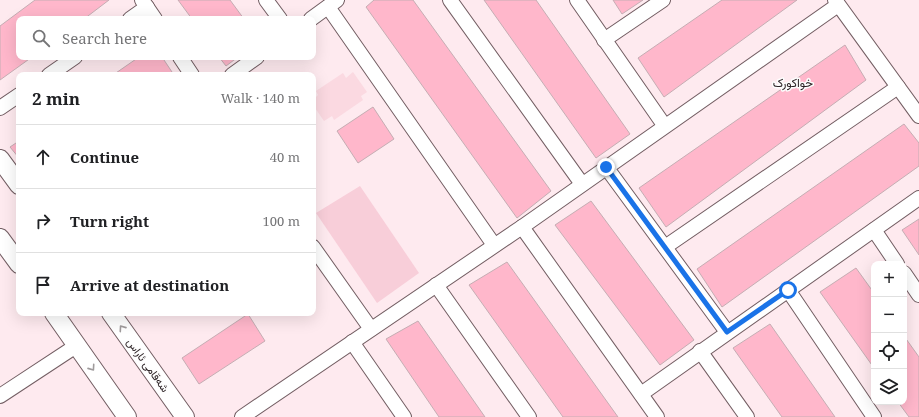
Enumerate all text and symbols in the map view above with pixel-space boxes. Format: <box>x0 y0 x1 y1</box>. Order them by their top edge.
search box <box>16 16 316 60</box>
icon: search <box>30 27 52 49</box>
text: Search here <box>62 28 147 48</box>
district label: خواکورک <box>773 74 813 91</box>
text: 2 min <box>32 87 80 110</box>
text: Walk · 140 m <box>221 89 300 107</box>
icon: ahead <box>32 146 54 168</box>
text: Continue <box>70 147 139 167</box>
text: 40 m <box>270 148 300 166</box>
route end <box>597 158 615 176</box>
icon: right <box>32 210 54 232</box>
text: Turn right <box>70 211 149 231</box>
text: 100 m <box>263 212 300 230</box>
map controls <box>871 261 907 405</box>
button: + <box>871 261 907 297</box>
icon: arrive <box>32 274 54 296</box>
text: Arrive at destination <box>70 275 229 295</box>
route start <box>779 281 797 299</box>
button: − <box>871 297 907 333</box>
one-way arrow <box>120 326 127 333</box>
button: locate <box>871 333 907 369</box>
street label: شەقامی ئاراس <box>124 335 173 395</box>
one-way arrow <box>87 364 95 371</box>
button: layers <box>871 369 907 405</box>

